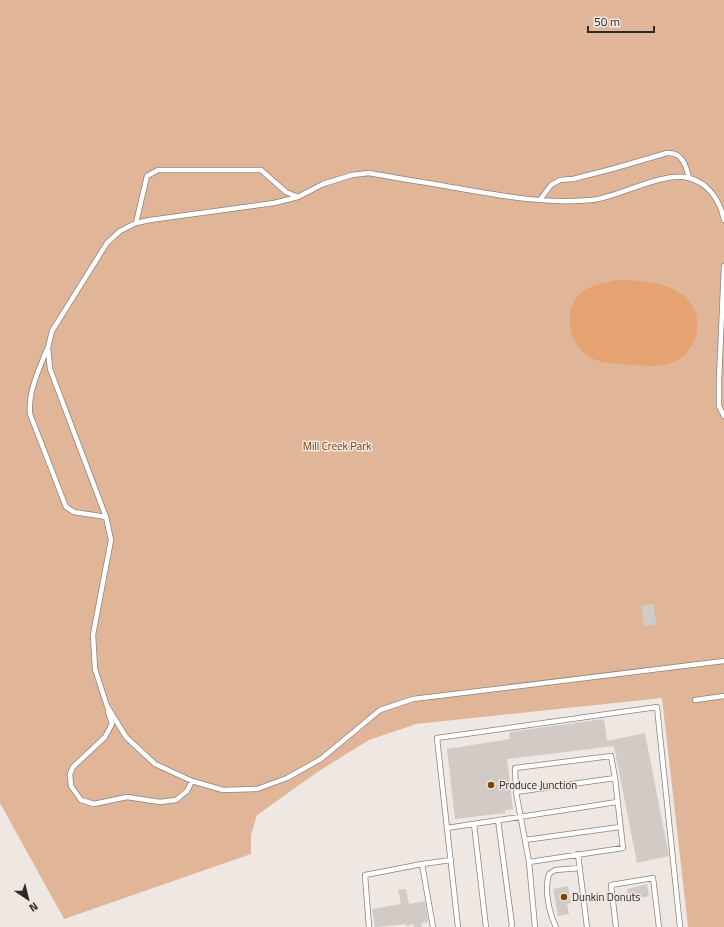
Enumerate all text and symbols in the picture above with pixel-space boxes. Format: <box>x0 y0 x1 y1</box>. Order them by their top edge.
scale bar <box>588 8 654 34</box>
text: 50 m <box>594 12 620 31</box>
park label: Mill Creek Park <box>303 438 372 454</box>
place label: Produce Junction <box>499 777 577 793</box>
marker: Produce Junction <box>486 780 496 790</box>
north arrow <box>8 879 48 919</box>
place label: Dunkin Donuts <box>572 889 640 905</box>
marker: Dunkin Donuts <box>559 892 569 902</box>
text: N <box>26 898 41 916</box>

